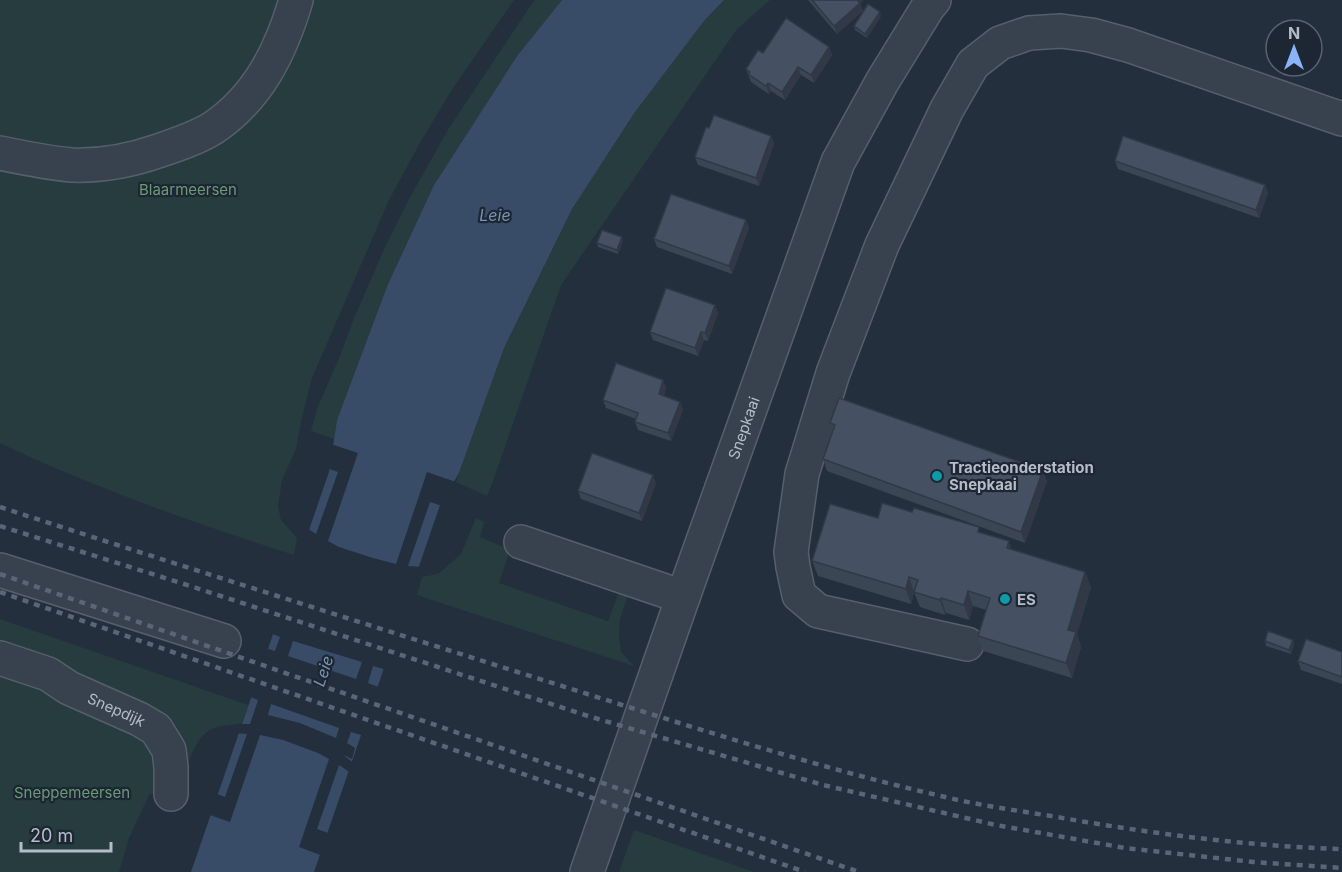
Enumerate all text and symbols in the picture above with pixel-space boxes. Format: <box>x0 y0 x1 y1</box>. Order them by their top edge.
north arrow <box>1264 18 1324 78</box>
text: N <box>1288 23 1300 43</box>
park label: Blaarmeersen <box>139 180 237 199</box>
water label: Leie <box>479 205 511 225</box>
street label: Snepkaai <box>723 394 763 462</box>
place label: Tractieonderstation Snepkaai <box>949 458 1094 494</box>
marker: Tractieonderstation Snepkaai <box>930 469 944 483</box>
place label: ES <box>1017 590 1036 609</box>
marker: ES <box>998 592 1012 606</box>
water label: Leie <box>309 653 337 689</box>
street label: Snepdijk <box>85 688 150 731</box>
park label: Sneppemeersen <box>14 783 130 802</box>
scale bar <box>21 815 111 853</box>
text: 20 m <box>30 825 73 846</box>

